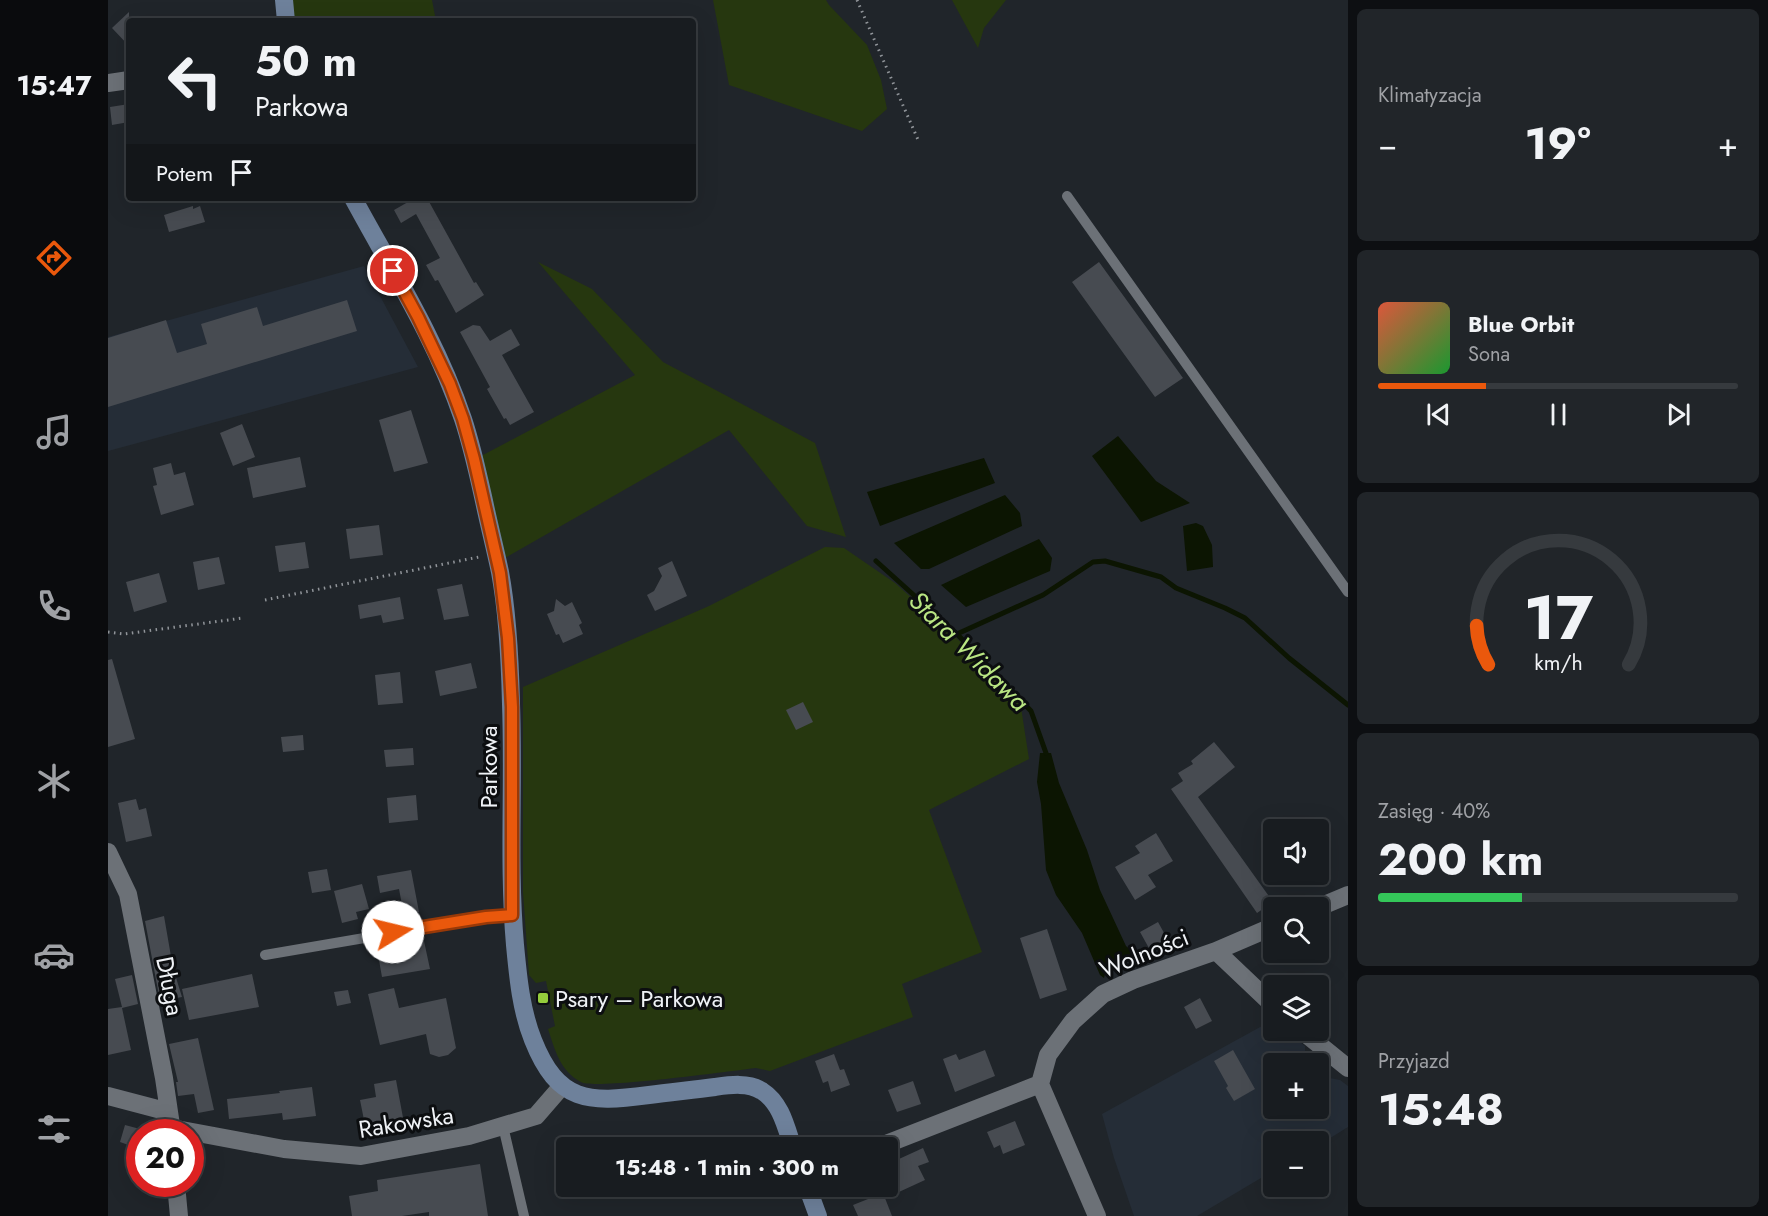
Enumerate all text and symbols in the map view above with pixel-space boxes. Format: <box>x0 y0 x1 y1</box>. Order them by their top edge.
text: 50 m <box>255 31 357 92</box>
icon: left <box>156 42 234 120</box>
text: 15:47 <box>17 66 91 105</box>
text: Klimatyzacja <box>1378 81 1482 110</box>
text: Parkowa <box>255 87 348 126</box>
text: 19° <box>1524 111 1591 176</box>
text: − <box>1378 121 1397 168</box>
text: + <box>1718 121 1738 168</box>
icon: arrive <box>225 156 258 189</box>
text: Potem <box>156 157 213 189</box>
icon: directions <box>33 237 75 279</box>
pin <box>367 245 418 296</box>
icon: arrive <box>376 254 409 287</box>
text: Blue Orbit <box>1468 308 1574 340</box>
text: Sona <box>1468 340 1510 369</box>
icon: previous <box>1422 398 1455 431</box>
icon: pause <box>1542 398 1575 431</box>
icon: next <box>1662 398 1695 431</box>
icon: music <box>33 411 75 453</box>
text: 17 <box>1523 572 1593 662</box>
water label: Stara Widawa <box>900 582 1038 720</box>
icon: phone <box>33 585 75 627</box>
text: km/h <box>1534 647 1582 678</box>
street label: Parkowa <box>471 725 506 809</box>
icon: climate <box>33 760 75 802</box>
text: Zasięg · 40% <box>1378 797 1490 826</box>
map controls <box>1263 819 1329 1197</box>
button: sound <box>1263 819 1329 885</box>
text: 200 km <box>1378 827 1543 892</box>
button: search <box>1263 897 1329 963</box>
position arrow <box>361 900 425 964</box>
street label: Wolności <box>1094 919 1194 987</box>
icon: car <box>33 934 75 976</box>
street label: Długa <box>147 953 193 1019</box>
button: layers <box>1263 975 1329 1041</box>
place label: Psary – Parkowa <box>555 981 723 1016</box>
marker: Psary – Parkowa <box>536 991 550 1005</box>
text: Przyjazd <box>1378 1047 1450 1076</box>
button: + <box>1263 1053 1329 1119</box>
text: 15:48 <box>1378 1077 1504 1142</box>
street label: Rakowska <box>356 1097 456 1147</box>
icon: filters <box>33 1108 75 1150</box>
speed limit sign: 20 <box>126 1119 204 1197</box>
button: − <box>1263 1131 1329 1197</box>
text: 15:48 · 1 min · 300 m <box>615 1151 839 1183</box>

